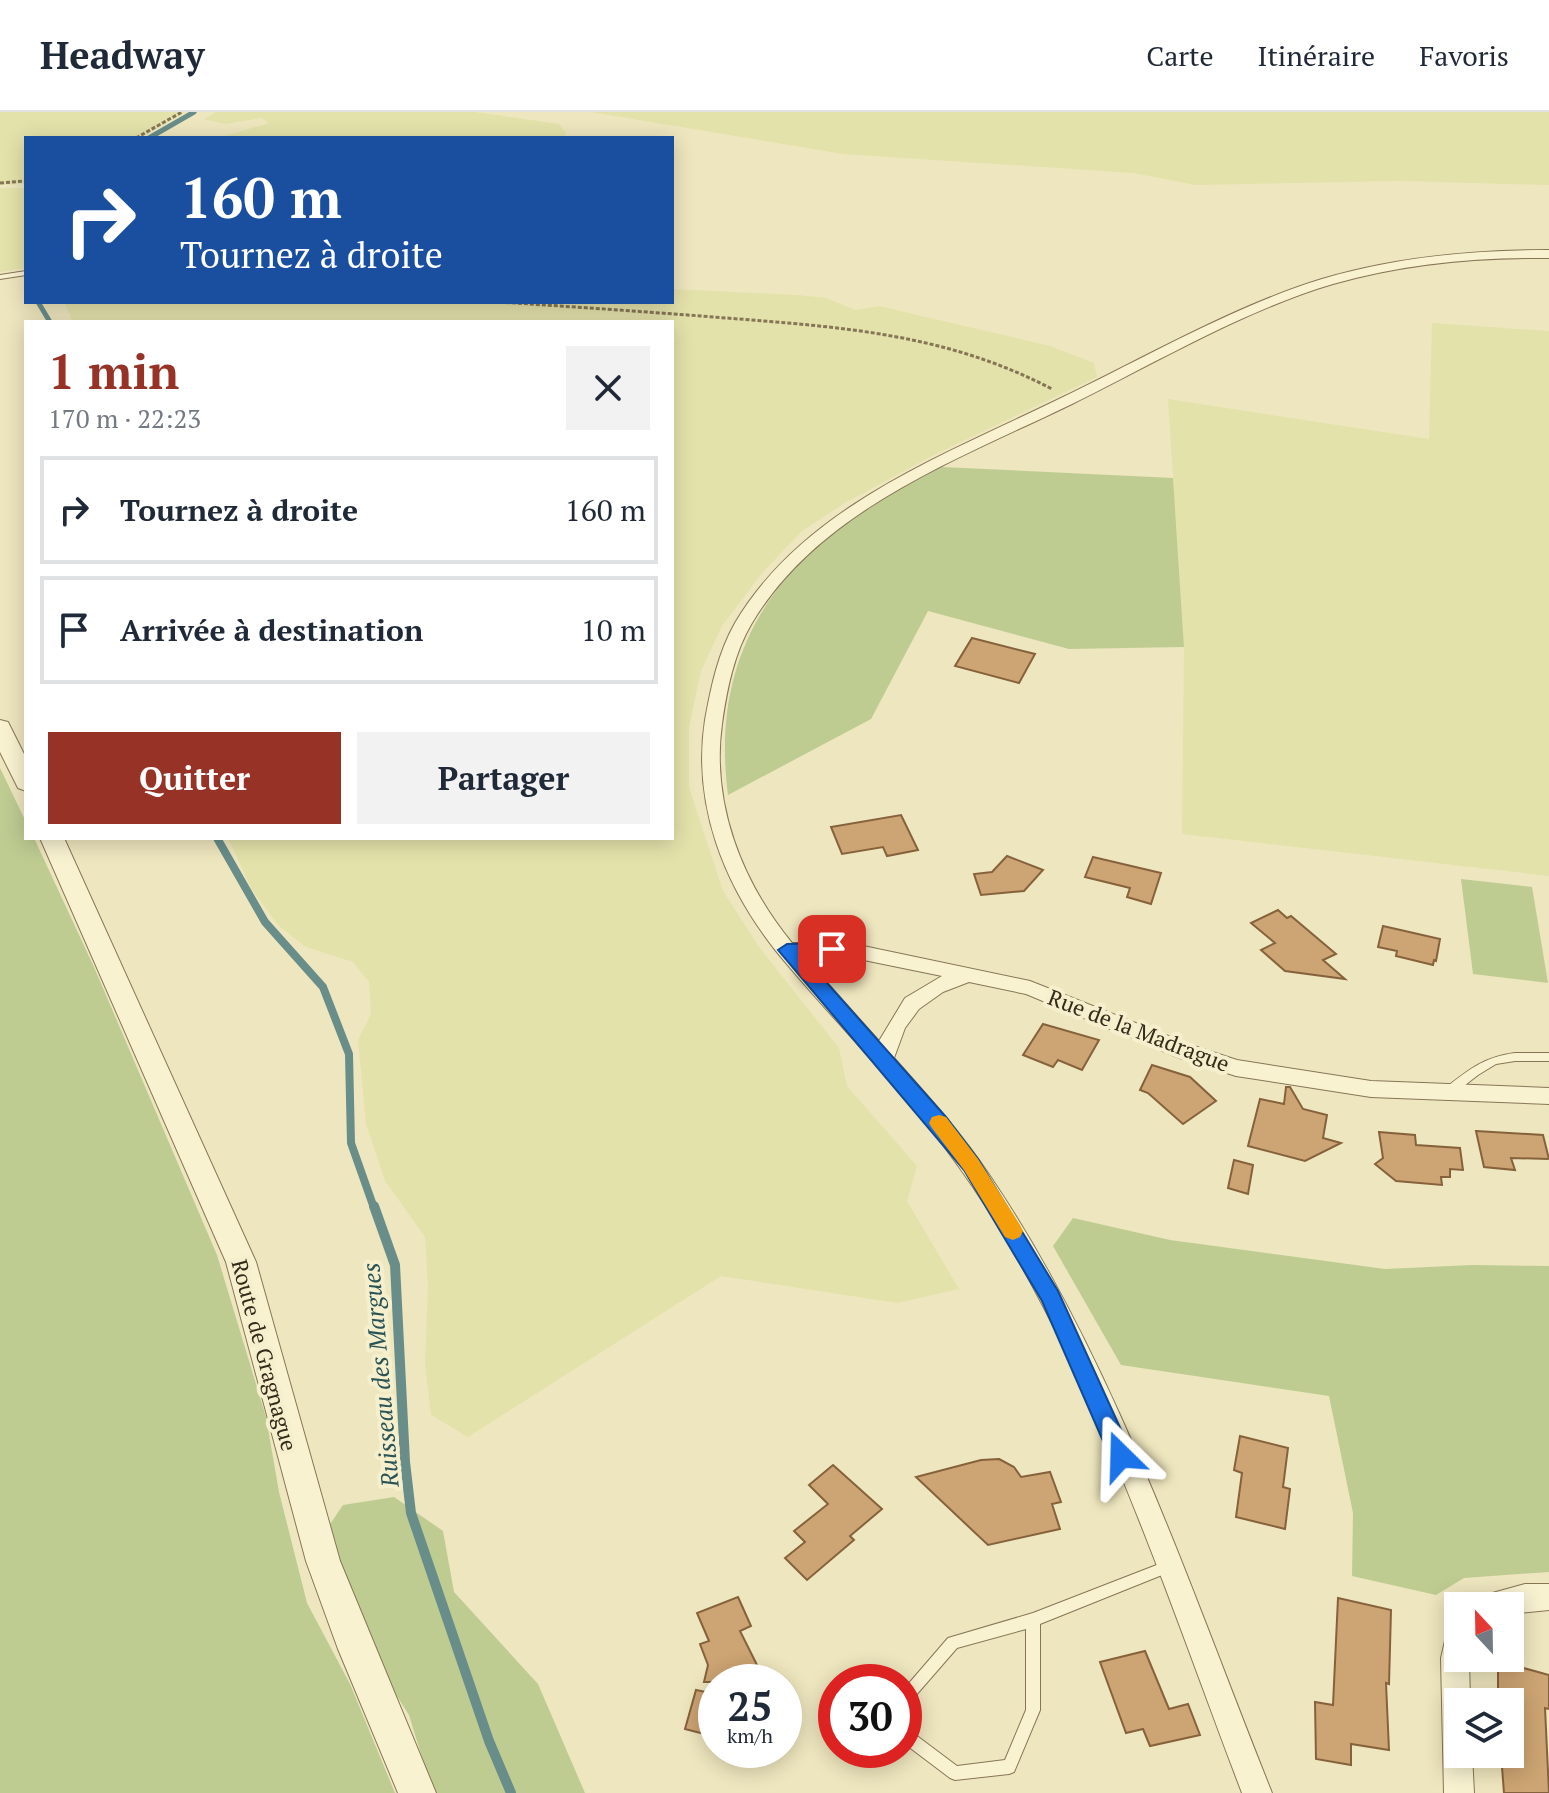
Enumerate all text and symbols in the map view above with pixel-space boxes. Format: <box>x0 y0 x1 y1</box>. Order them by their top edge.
text: Headway <box>40 30 205 80</box>
text: Carte <box>1146 37 1214 74</box>
text: Itinéraire <box>1258 37 1375 74</box>
text: Favoris <box>1419 37 1509 74</box>
text: 160 m <box>180 160 342 234</box>
icon: right <box>48 168 152 272</box>
text: Tournez à droite <box>180 231 443 278</box>
text: 1 min <box>48 339 179 403</box>
button: close <box>566 346 650 430</box>
text: 170 m · 22:23 <box>48 401 201 435</box>
icon: right <box>52 488 96 532</box>
text: Tournez à droite <box>120 490 358 530</box>
text: 160 m <box>565 490 646 530</box>
icon: arrive <box>52 608 96 652</box>
text: Arrivée à destination <box>120 610 423 650</box>
text: 10 m <box>581 610 646 650</box>
button: Quitter <box>48 732 341 824</box>
button: Partager <box>357 732 650 824</box>
pin <box>798 915 866 983</box>
icon: arrive <box>810 927 854 971</box>
street label: Rue de la Madrague <box>1044 982 1234 1078</box>
street label: Route de Gragnague <box>225 1256 305 1454</box>
water label: Ruisseau des Margues <box>354 1261 406 1490</box>
position arrow <box>1079 1414 1163 1498</box>
north arrow <box>1444 1592 1524 1672</box>
map controls <box>1444 1592 1524 1768</box>
speed limit sign: 30 <box>818 1664 922 1768</box>
text: 25 <box>727 1679 773 1732</box>
button: layers <box>1444 1688 1524 1768</box>
text: km/h <box>727 1722 773 1749</box>

